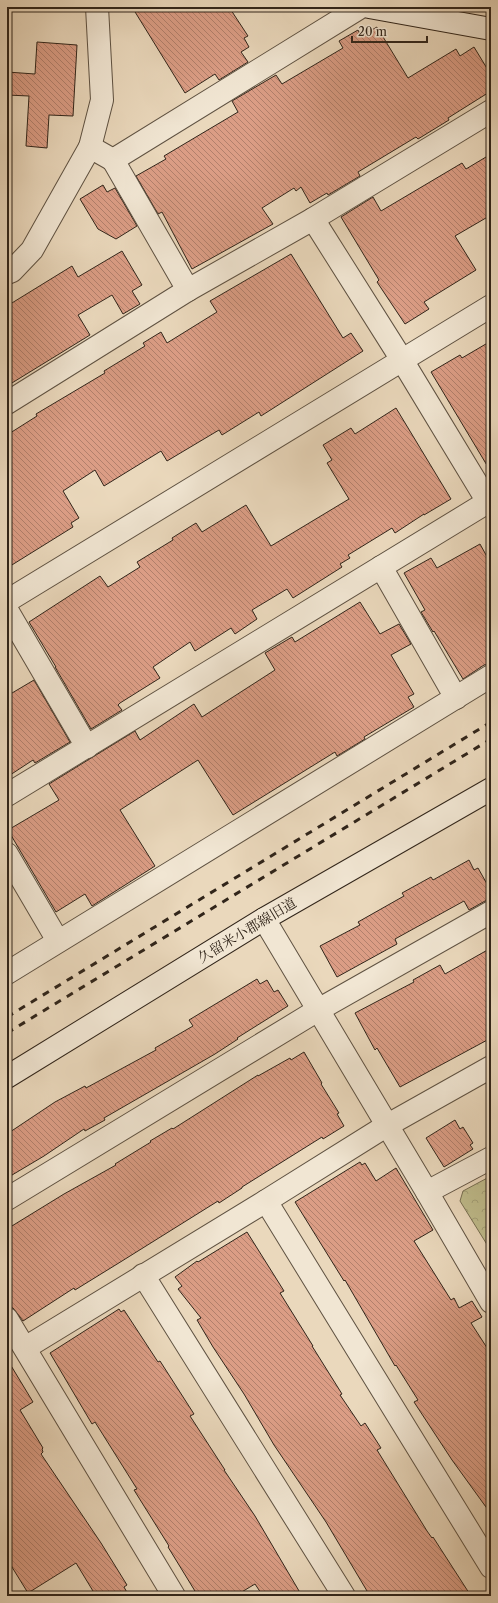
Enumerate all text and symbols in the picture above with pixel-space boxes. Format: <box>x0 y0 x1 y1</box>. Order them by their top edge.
scale bar <box>352 18 427 44</box>
text: 20 m <box>358 24 387 39</box>
street label: 久留米小郡線旧道 <box>194 893 300 967</box>

